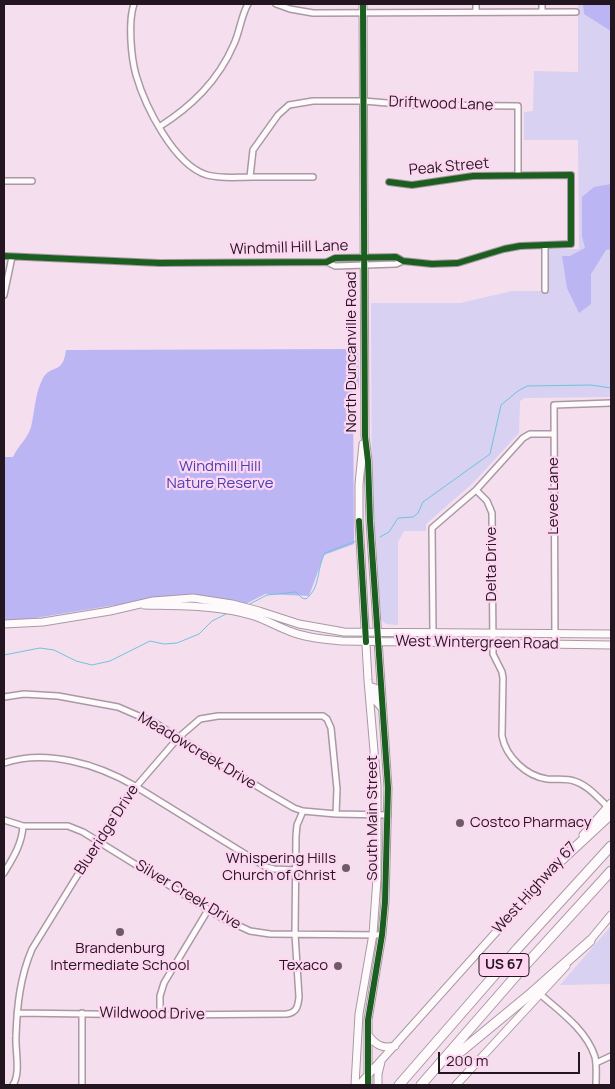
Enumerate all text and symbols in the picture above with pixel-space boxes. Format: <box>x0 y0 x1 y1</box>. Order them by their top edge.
street label: Driftwood Lane <box>388 93 494 115</box>
street label: Peak Street <box>408 155 490 179</box>
street label: Windmill Hill Lane <box>229 237 349 259</box>
street label: North Duncanville Road <box>343 271 361 433</box>
street label: Levee Lane <box>545 457 563 535</box>
park label: Windmill Hill Nature Reserve <box>167 458 273 493</box>
street label: Delta Drive <box>483 527 501 601</box>
street label: West Wintergreen Road <box>395 633 559 653</box>
street label: Meadowcreek Drive <box>135 709 259 793</box>
street label: South Main Street <box>364 755 382 881</box>
street label: Blueridge Drive <box>71 782 143 878</box>
place label: Costco Pharmacy <box>470 814 592 832</box>
marker: Costco Pharmacy <box>454 817 466 829</box>
street label: West Highway 67 <box>489 838 581 938</box>
place label: Whispering Hills Church of Christ <box>222 850 336 885</box>
street label: Silver Creek Drive <box>132 856 244 934</box>
marker: Whispering Hills Church of Christ <box>340 862 352 874</box>
marker: Brandenburg Intermediate School <box>114 926 126 938</box>
place label: Brandenburg Intermediate School <box>50 940 190 975</box>
road number: US 67 <box>479 954 529 976</box>
place label: Texaco <box>279 957 328 975</box>
marker: Texaco <box>332 960 344 972</box>
street label: Wildwood Drive <box>99 1004 205 1024</box>
scale bar <box>440 1042 582 1074</box>
text: 200 m <box>446 1050 489 1071</box>

